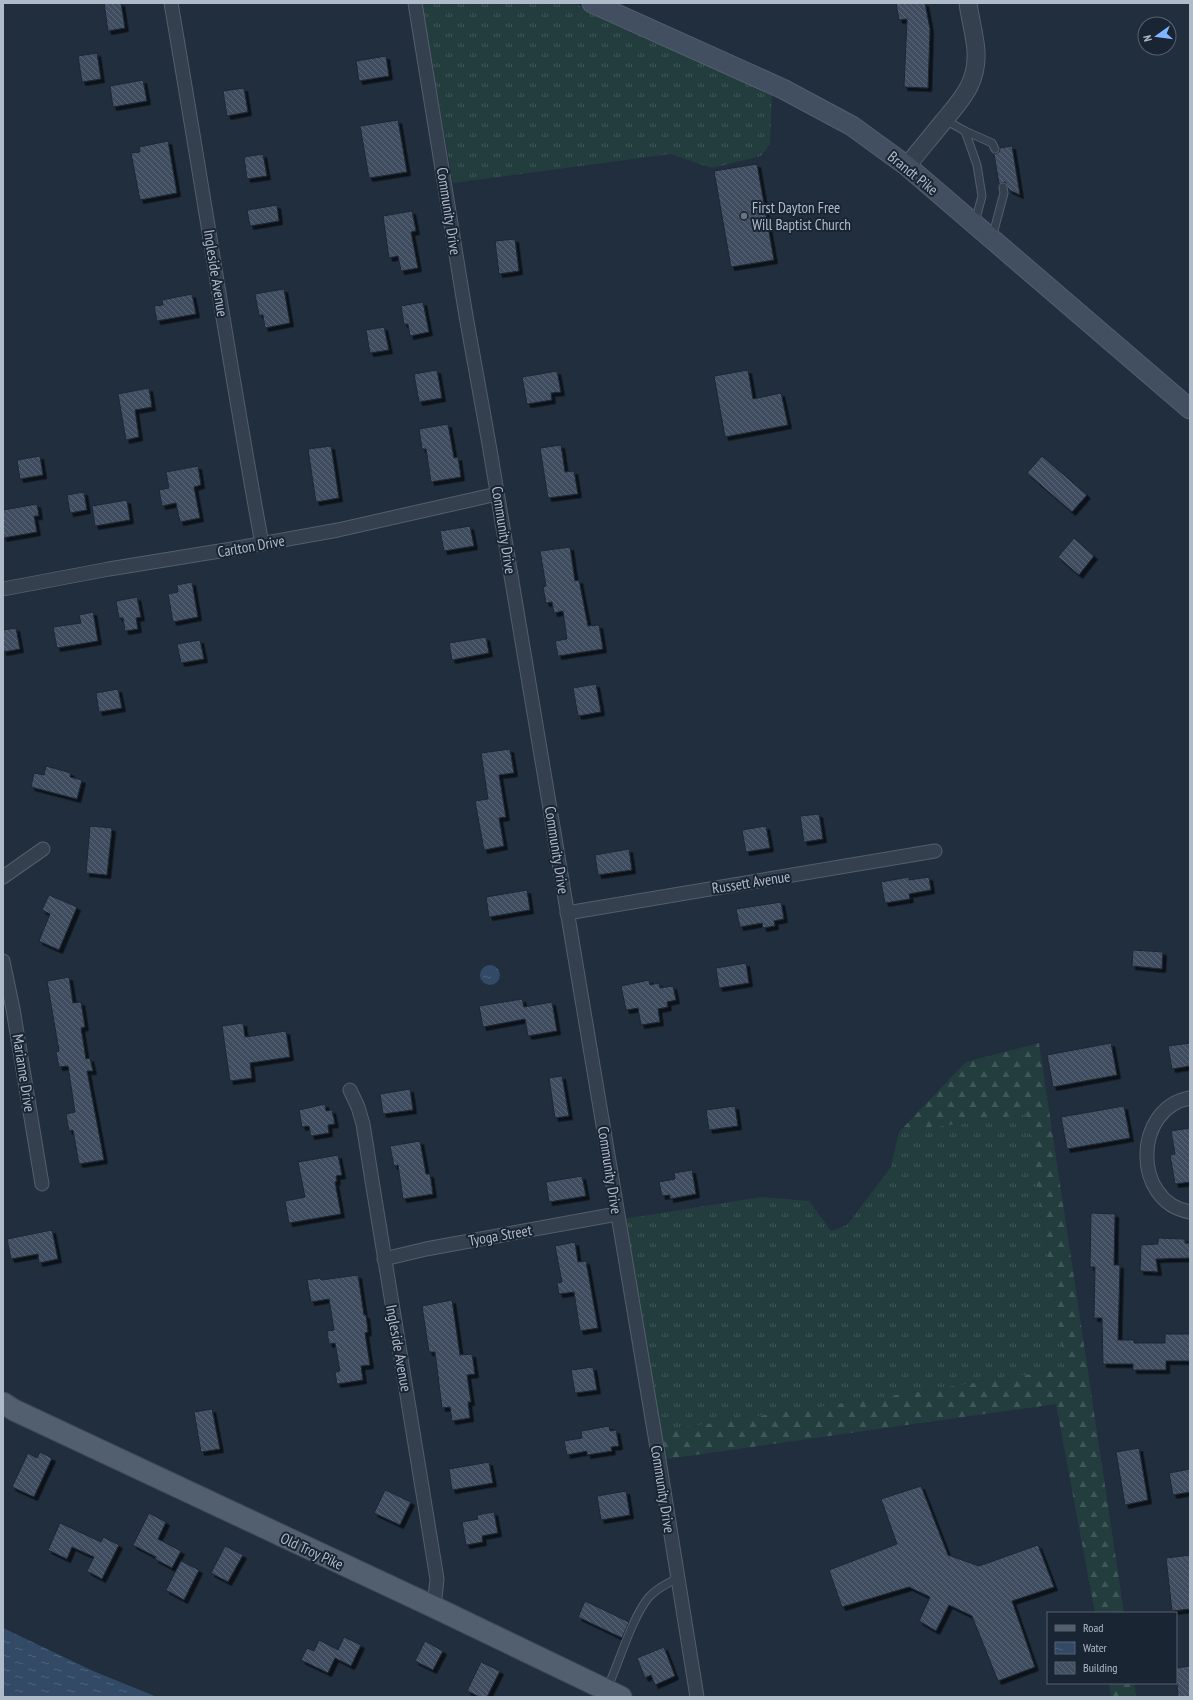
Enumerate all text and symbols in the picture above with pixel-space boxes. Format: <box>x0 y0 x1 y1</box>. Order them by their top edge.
north arrow <box>1137 16 1177 56</box>
text: N <box>1140 34 1155 43</box>
street label: Brandt Pike <box>884 147 942 199</box>
street label: Community Drive <box>433 166 465 256</box>
place label: First Dayton Free Will Baptist Church <box>752 198 851 234</box>
marker: First Dayton Free Will Baptist Church <box>739 211 749 221</box>
street label: Ingleside Avenue <box>200 228 232 318</box>
street label: Community Drive <box>488 485 520 575</box>
street label: Carlton Drive <box>216 531 286 561</box>
street label: Community Drive <box>541 805 573 895</box>
street label: Russett Avenue <box>710 866 792 898</box>
street label: Marianne Drive <box>8 1033 40 1113</box>
street label: Community Drive <box>594 1125 626 1215</box>
street label: Tyoga Street <box>467 1220 533 1250</box>
street label: Ingleside Avenue <box>382 1303 416 1393</box>
street label: Community Drive <box>647 1444 679 1534</box>
street label: Old Troy Pike <box>278 1528 346 1574</box>
legend <box>1047 1612 1177 1684</box>
text: Road <box>1083 1620 1103 1635</box>
text: Water <box>1083 1640 1108 1655</box>
text: Building <box>1083 1660 1118 1675</box>

